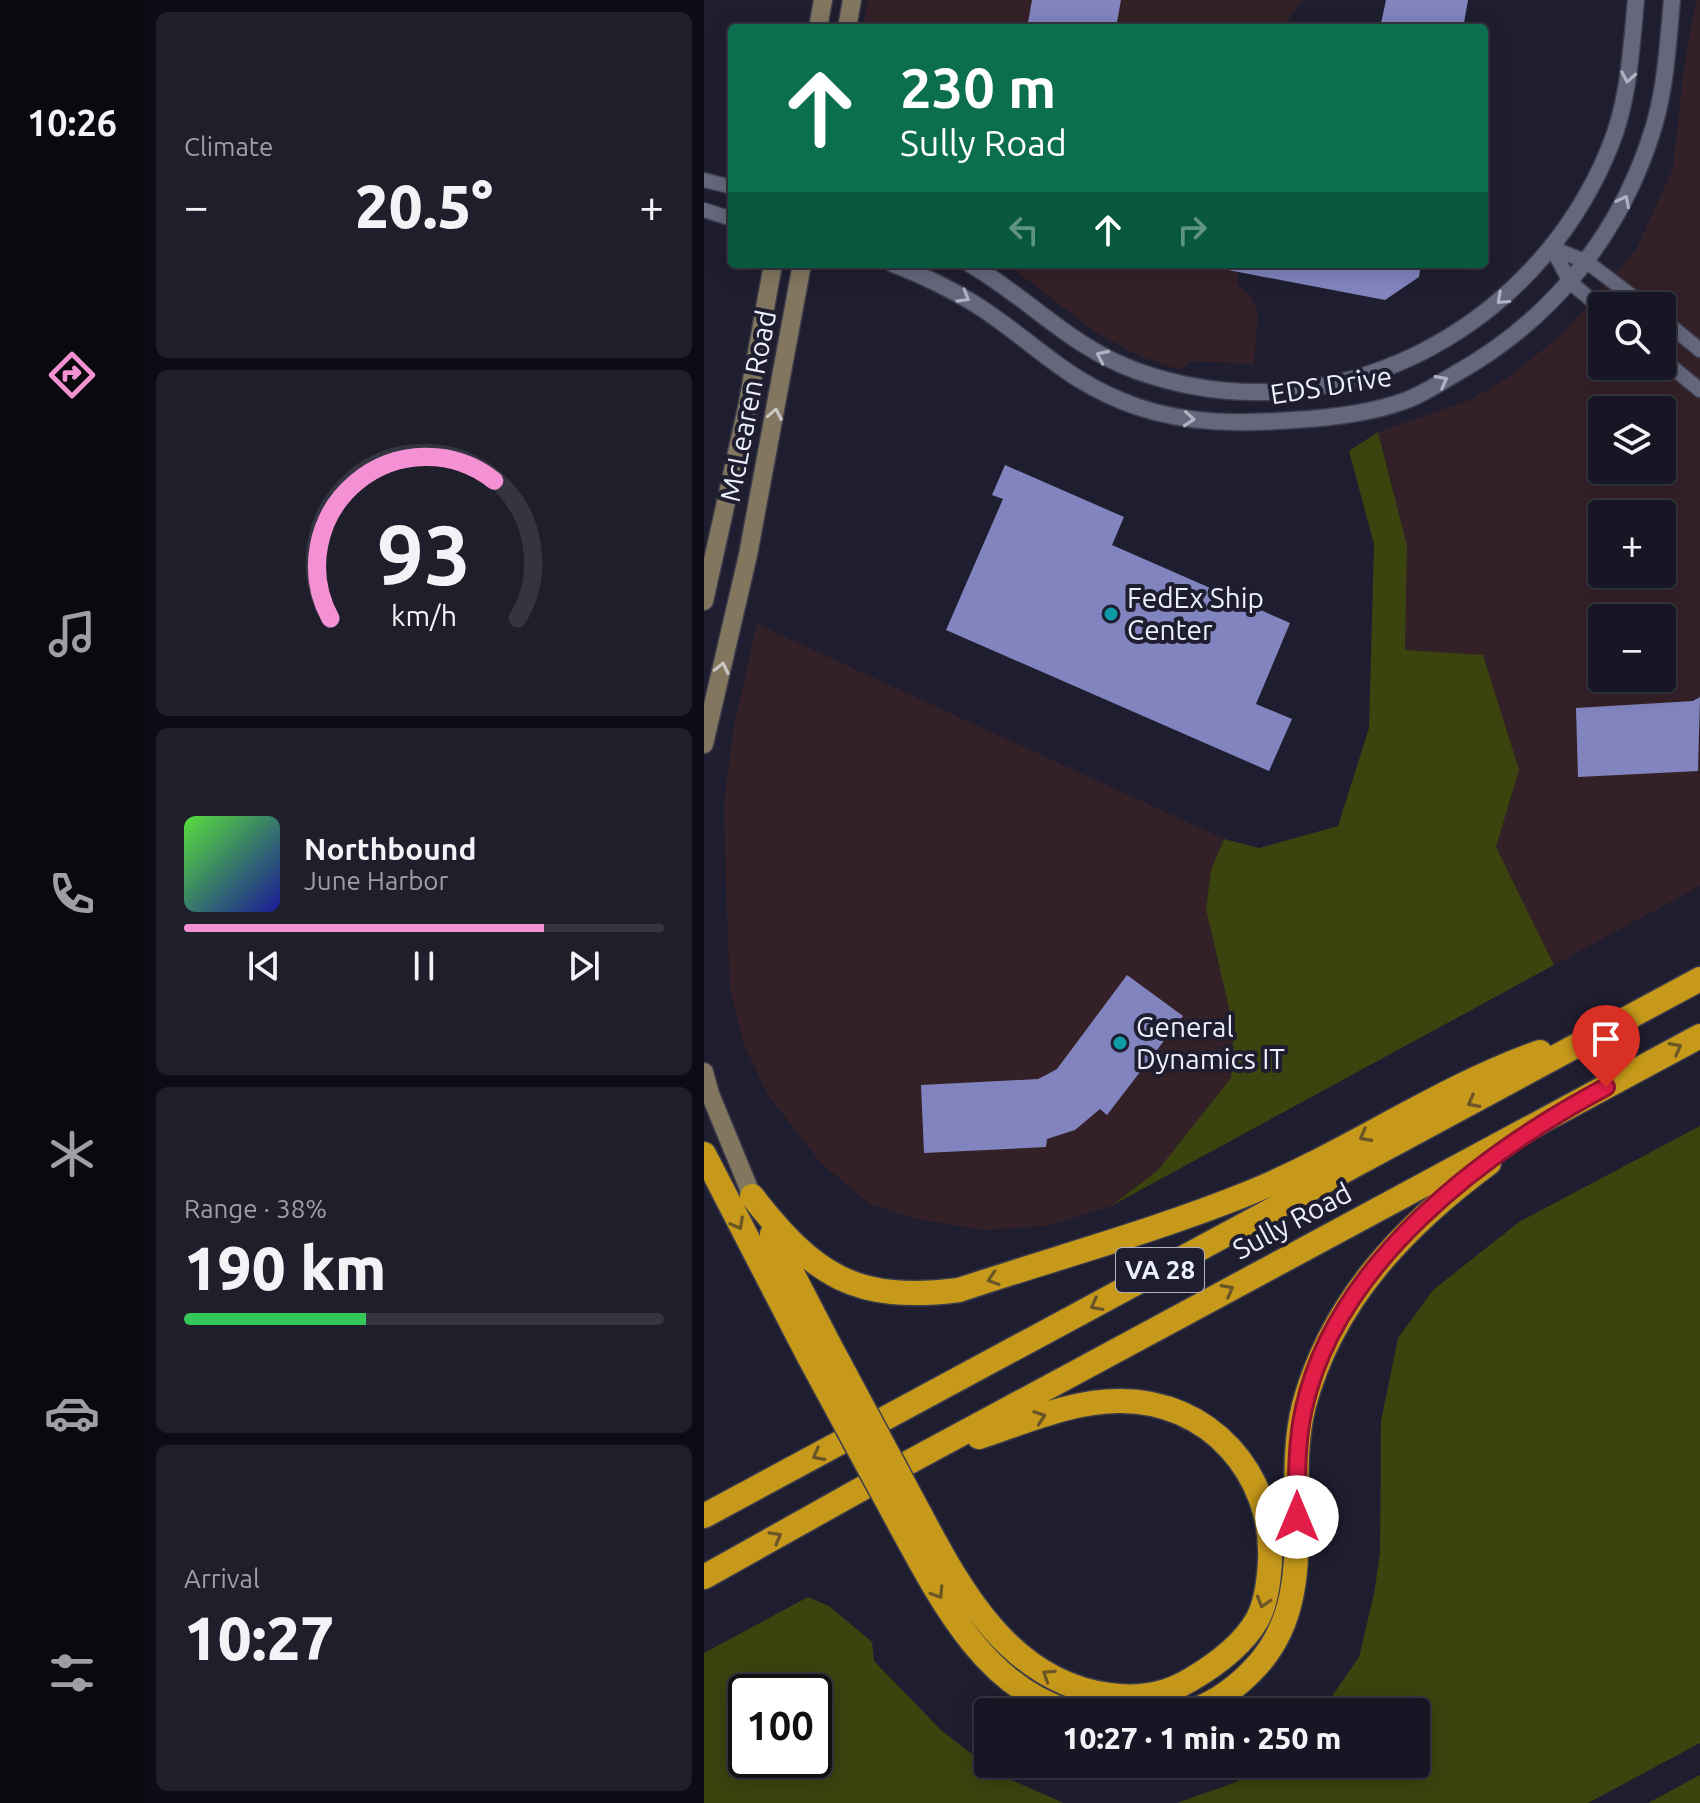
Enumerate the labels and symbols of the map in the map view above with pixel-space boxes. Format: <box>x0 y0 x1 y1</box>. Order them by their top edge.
one-way arrow <box>1620 71 1637 84</box>
one-way arrow <box>1614 195 1629 210</box>
one-way arrow <box>955 288 970 303</box>
one-way arrow <box>1497 289 1512 304</box>
street label: McLearen Road <box>714 308 781 504</box>
one-way arrow <box>1096 350 1110 366</box>
street label: EDS Drive <box>1268 360 1394 409</box>
one-way arrow <box>1434 376 1449 391</box>
one-way arrow <box>766 407 783 421</box>
one-way arrow <box>1183 410 1196 427</box>
place label: FedEx Ship Center <box>1127 582 1264 645</box>
marker: FedEx Ship Center <box>1102 605 1120 623</box>
one-way arrow <box>713 662 730 676</box>
pin <box>1572 1005 1640 1087</box>
place label: General Dynamics IT <box>1136 1011 1285 1074</box>
marker: General Dynamics IT <box>1111 1034 1129 1052</box>
one-way arrow <box>1668 1043 1683 1058</box>
one-way arrow <box>1466 1092 1481 1107</box>
one-way arrow <box>1359 1126 1374 1141</box>
street label: Sully Road <box>1227 1176 1356 1265</box>
one-way arrow <box>729 1216 744 1231</box>
road number: VA 28 <box>1116 1248 1204 1292</box>
one-way arrow <box>987 1270 1000 1286</box>
one-way arrow <box>1219 1284 1234 1300</box>
one-way arrow <box>1090 1295 1104 1310</box>
one-way arrow <box>1032 1410 1046 1426</box>
one-way arrow <box>811 1445 826 1460</box>
position arrow <box>1255 1475 1339 1559</box>
one-way arrow <box>767 1531 781 1547</box>
one-way arrow <box>928 1584 944 1599</box>
one-way arrow <box>1256 1594 1272 1608</box>
one-way arrow <box>1043 1669 1057 1684</box>
speed limit sign: 100 <box>728 1674 832 1778</box>

